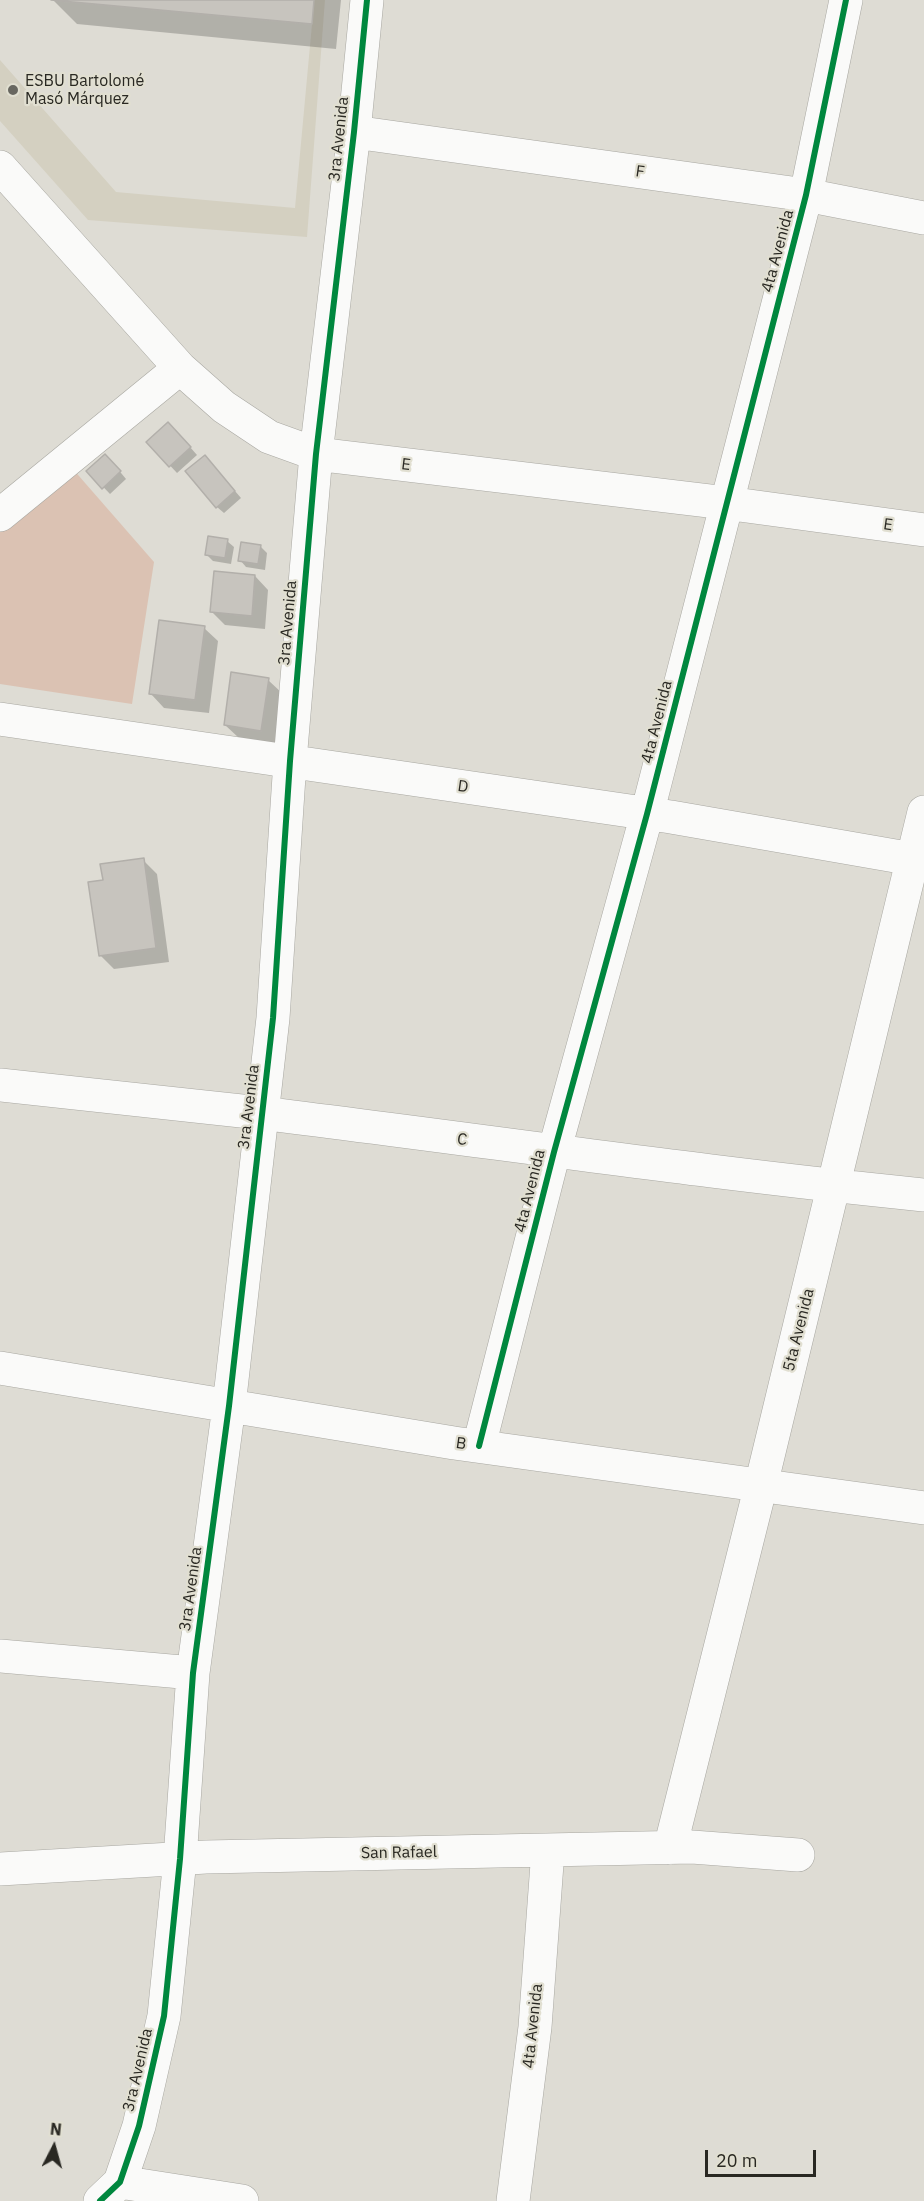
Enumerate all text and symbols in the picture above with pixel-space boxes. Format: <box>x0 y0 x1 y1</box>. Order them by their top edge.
place label: ESBU Bartolomé Masó Márquez <box>25 71 144 109</box>
marker: ESBU Bartolomé Masó Márquez <box>6 83 20 97</box>
street label: 3ra Avenida <box>325 96 353 182</box>
street label: F <box>634 162 646 182</box>
street label: 4ta Avenida <box>758 208 798 294</box>
street label: E <box>400 455 412 475</box>
street label: E <box>882 515 894 535</box>
street label: 3ra Avenida <box>275 580 301 666</box>
street label: 4ta Avenida <box>637 678 677 766</box>
street label: D <box>456 777 470 797</box>
street label: 3ra Avenida <box>234 1064 264 1150</box>
street label: C <box>456 1130 468 1150</box>
street label: 4ta Avenida <box>510 1147 550 1235</box>
street label: 5ta Avenida <box>779 1286 819 1374</box>
street label: B <box>454 1434 468 1454</box>
street label: 3ra Avenida <box>176 1546 206 1632</box>
street label: San Rafael <box>361 1843 437 1863</box>
street label: 4ta Avenida <box>519 1983 547 2069</box>
street label: 3ra Avenida <box>119 2026 157 2114</box>
north arrow <box>24 2117 84 2177</box>
text: N <box>49 2119 63 2140</box>
scale bar <box>708 2138 819 2176</box>
text: 20 m <box>716 2149 758 2172</box>

